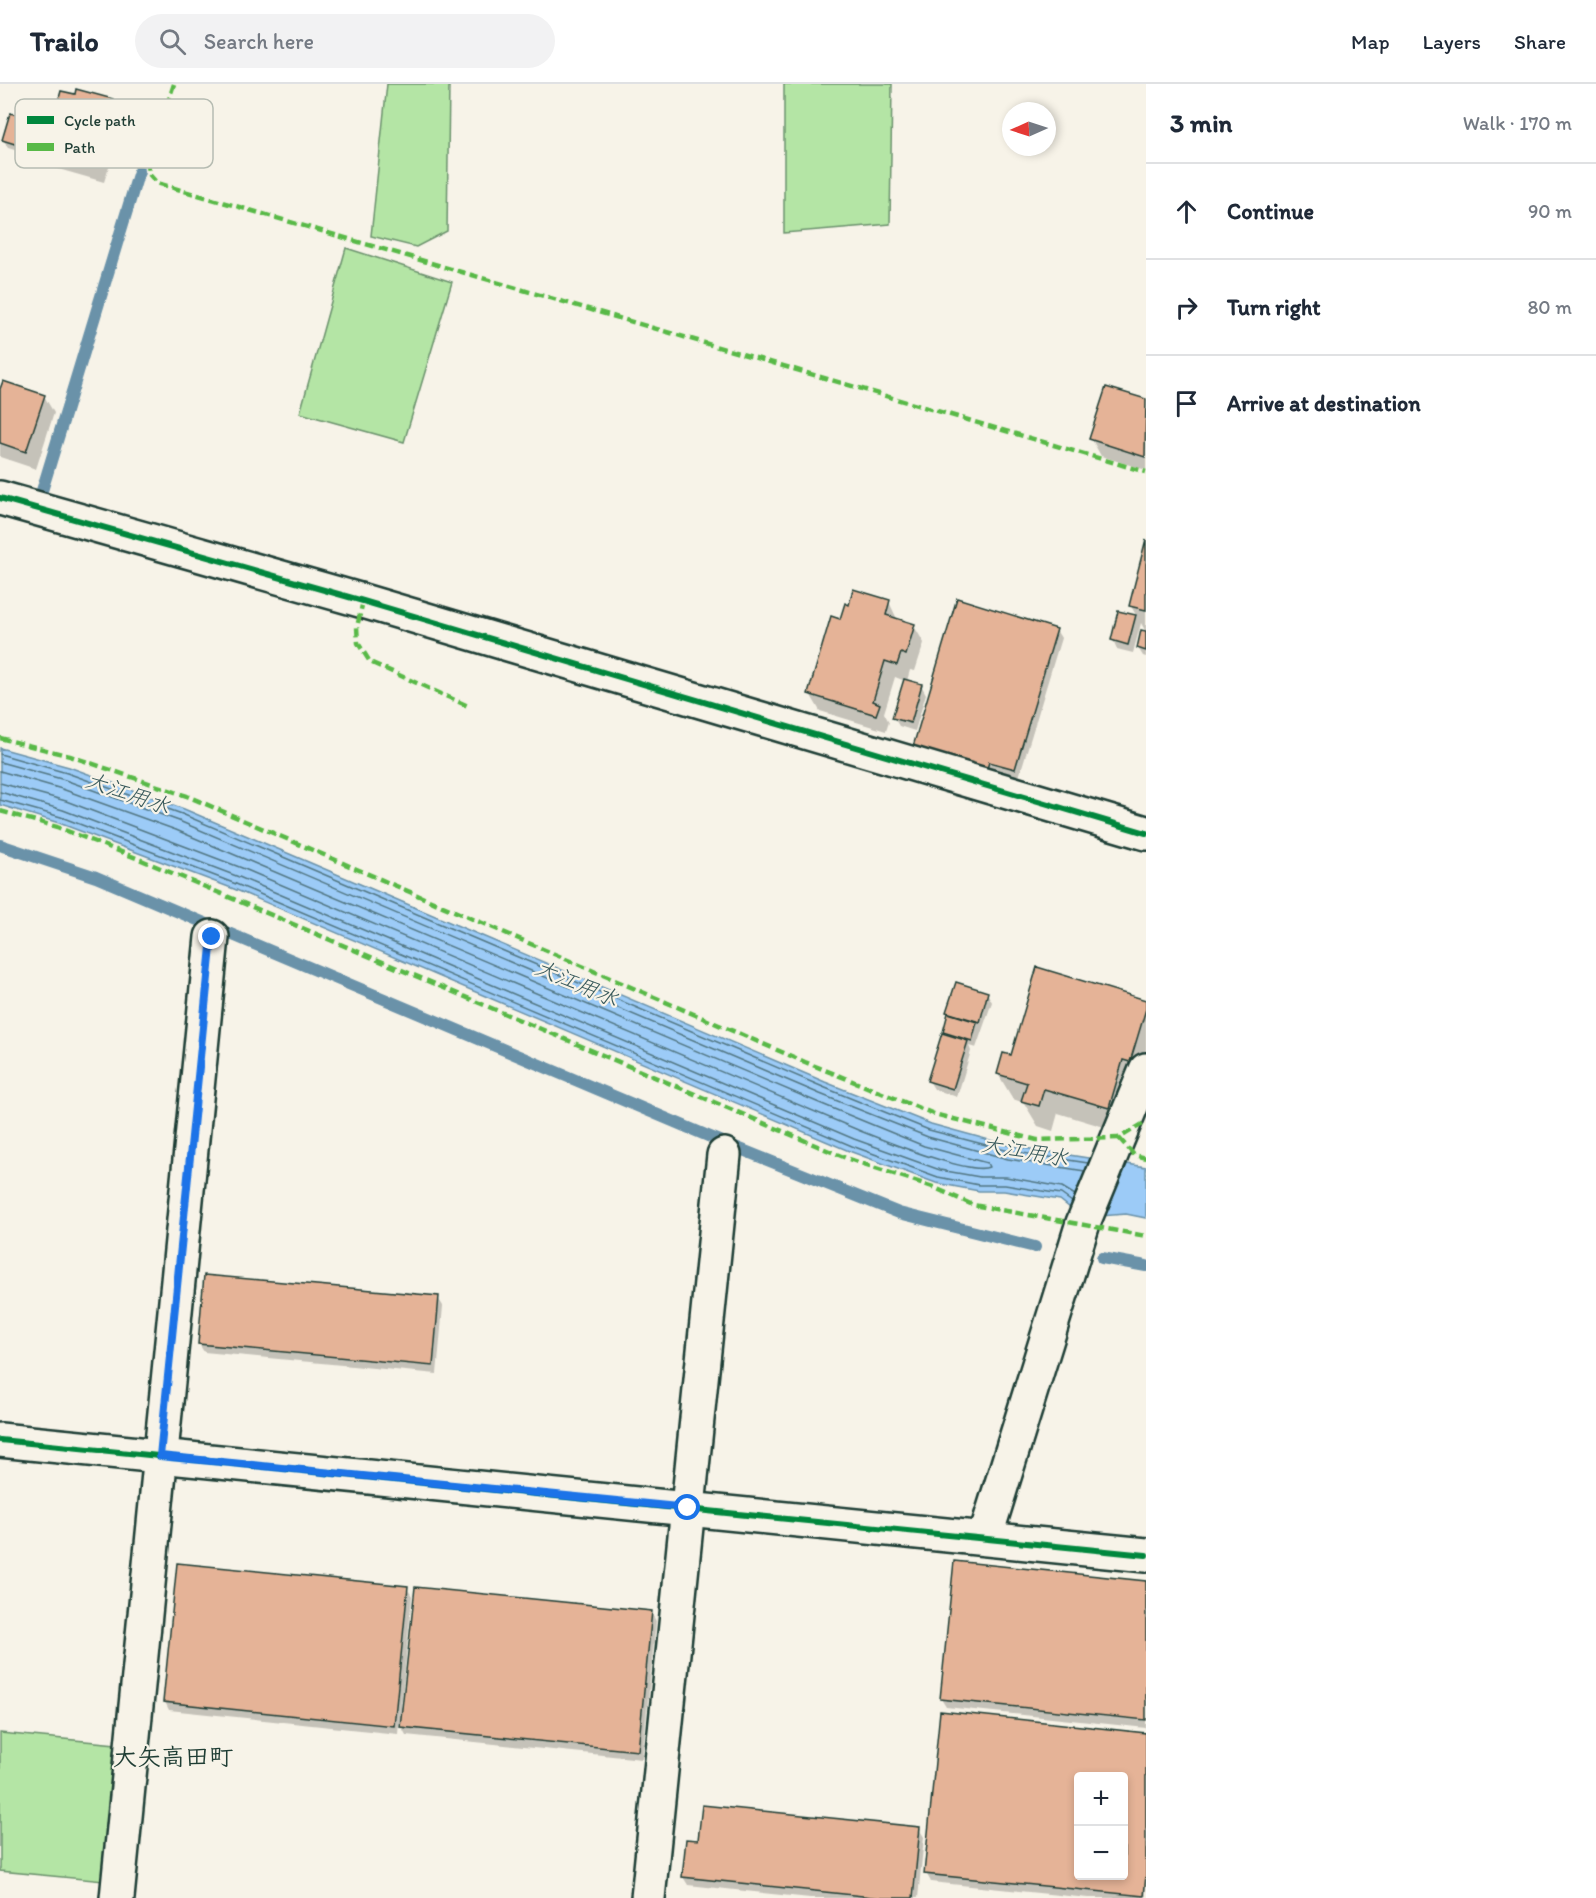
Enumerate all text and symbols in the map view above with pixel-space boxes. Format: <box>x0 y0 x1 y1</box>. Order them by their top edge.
search box <box>135 14 555 68</box>
text: Trailo <box>30 24 99 58</box>
icon: search <box>156 25 189 58</box>
text: Search here <box>204 28 314 55</box>
text: Map <box>1351 29 1390 54</box>
text: Layers <box>1423 29 1481 54</box>
text: Share <box>1514 29 1566 54</box>
legend <box>15 99 213 168</box>
north arrow <box>1002 102 1056 156</box>
text: 3 min <box>1170 107 1232 139</box>
text: Cycle path <box>64 111 136 130</box>
text: Walk · 170 m <box>1463 111 1572 135</box>
text: Path <box>64 138 95 157</box>
icon: ahead <box>1170 195 1203 228</box>
text: Continue <box>1227 198 1314 225</box>
text: 90 m <box>1528 199 1572 223</box>
icon: right <box>1170 291 1203 324</box>
text: Turn right <box>1227 294 1321 321</box>
text: 80 m <box>1527 295 1572 319</box>
icon: arrive <box>1170 387 1203 420</box>
text: Arrive at destination <box>1227 390 1421 417</box>
water label: 大江用水 <box>82 766 174 820</box>
route end <box>198 923 224 949</box>
water label: 大江用水 <box>531 953 623 1013</box>
water label: 大江用水 <box>979 1130 1071 1172</box>
route start <box>674 1494 700 1520</box>
district label: 大矢高田町 <box>113 1742 233 1771</box>
map controls <box>1074 1772 1128 1880</box>
button: + <box>1074 1772 1128 1826</box>
button: − <box>1074 1826 1128 1880</box>

